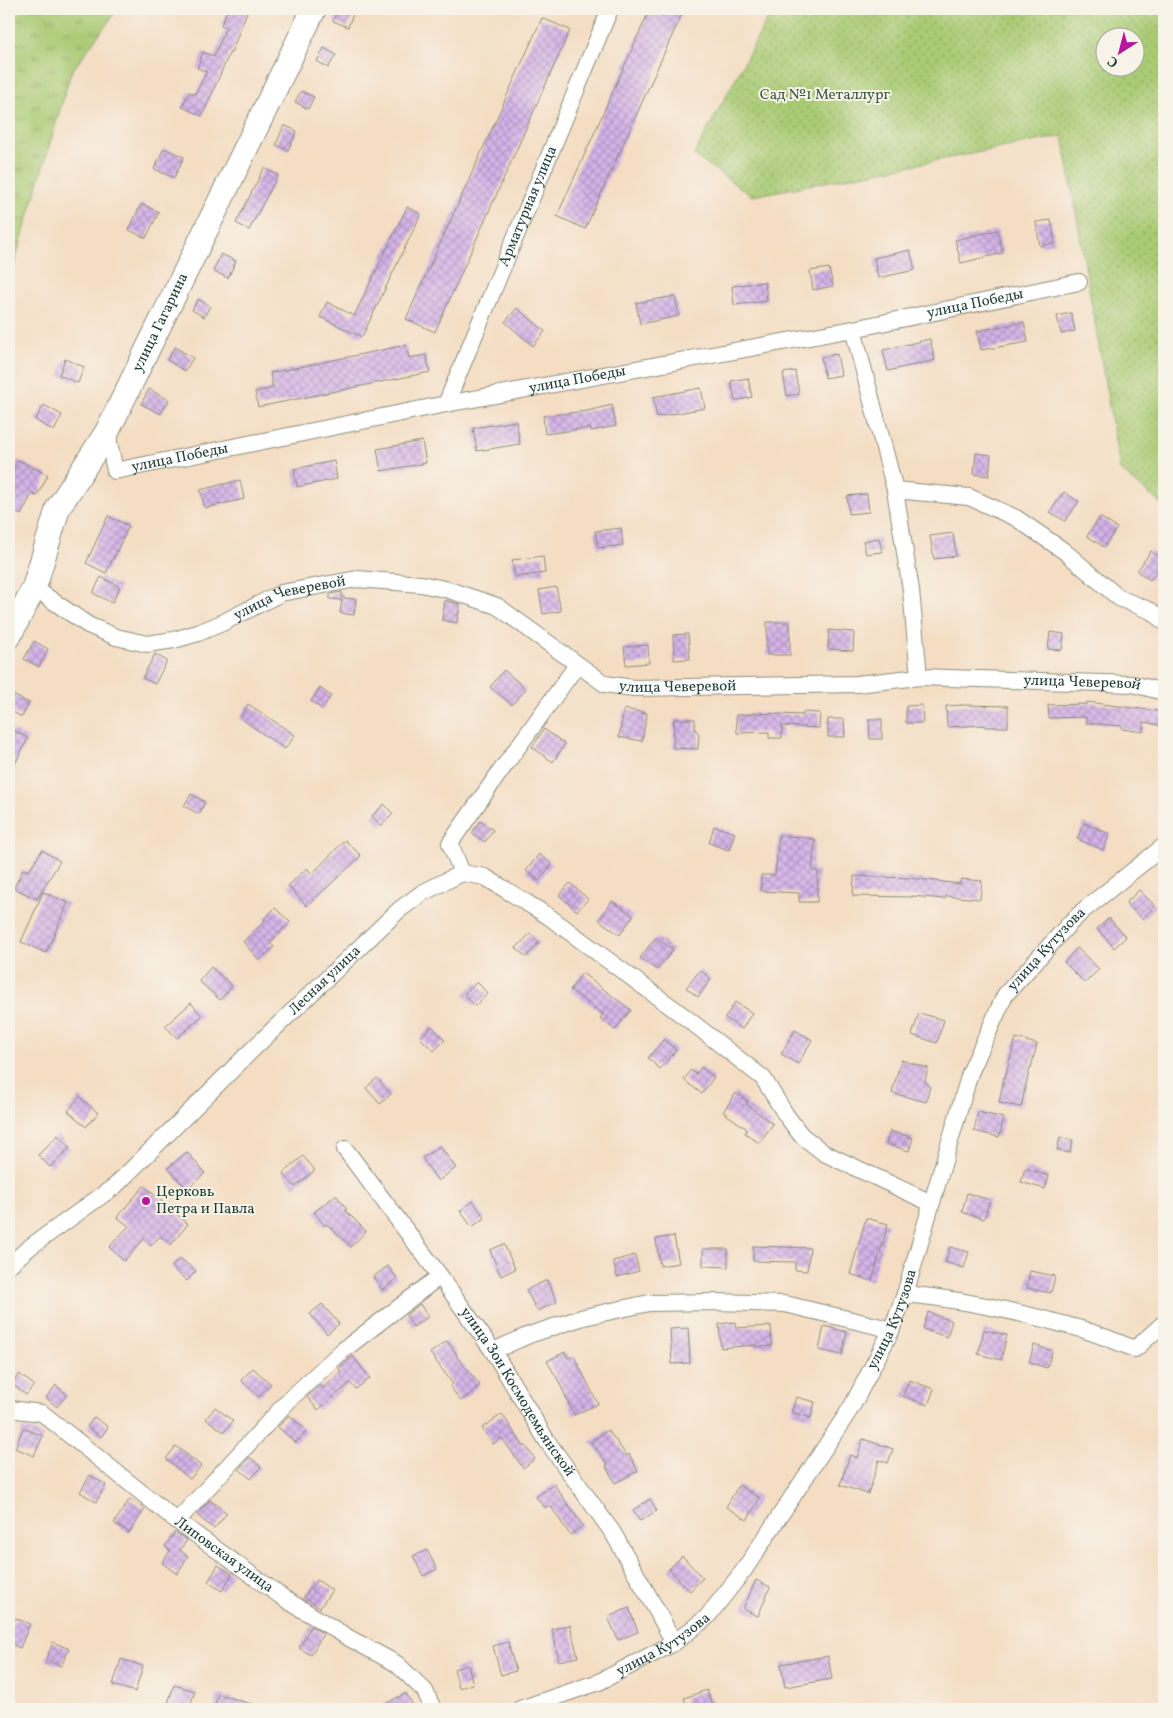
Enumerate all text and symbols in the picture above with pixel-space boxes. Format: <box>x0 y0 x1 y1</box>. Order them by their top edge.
north arrow <box>1096 28 1146 78</box>
text: С <box>1104 51 1122 72</box>
park label: Сад №1 Металлург <box>760 85 891 106</box>
street label: Арматурная улица <box>494 143 563 270</box>
street label: улица Гагарина <box>127 269 194 376</box>
street label: улица Победы <box>925 283 1026 324</box>
street label: улица Победы <box>527 361 628 399</box>
street label: улица Победы <box>130 438 230 478</box>
street label: улица Чеверевой <box>230 571 347 626</box>
street label: улица Чеверевой <box>1023 670 1143 696</box>
street label: улица Чеверевой <box>617 676 737 699</box>
street label: улица Кутузова <box>1003 903 1091 996</box>
street label: Лесная улица <box>284 941 366 1020</box>
place label: Церковь Петра и Павла <box>156 1182 255 1220</box>
marker: Церковь Петра и Павла <box>140 1195 152 1207</box>
street label: улица Кутузова <box>862 1267 922 1374</box>
street label: улица Зои Космодемьянской <box>455 1303 580 1481</box>
street label: Липовская улица <box>170 1512 278 1598</box>
street label: улица Кутузова <box>613 1608 715 1682</box>

